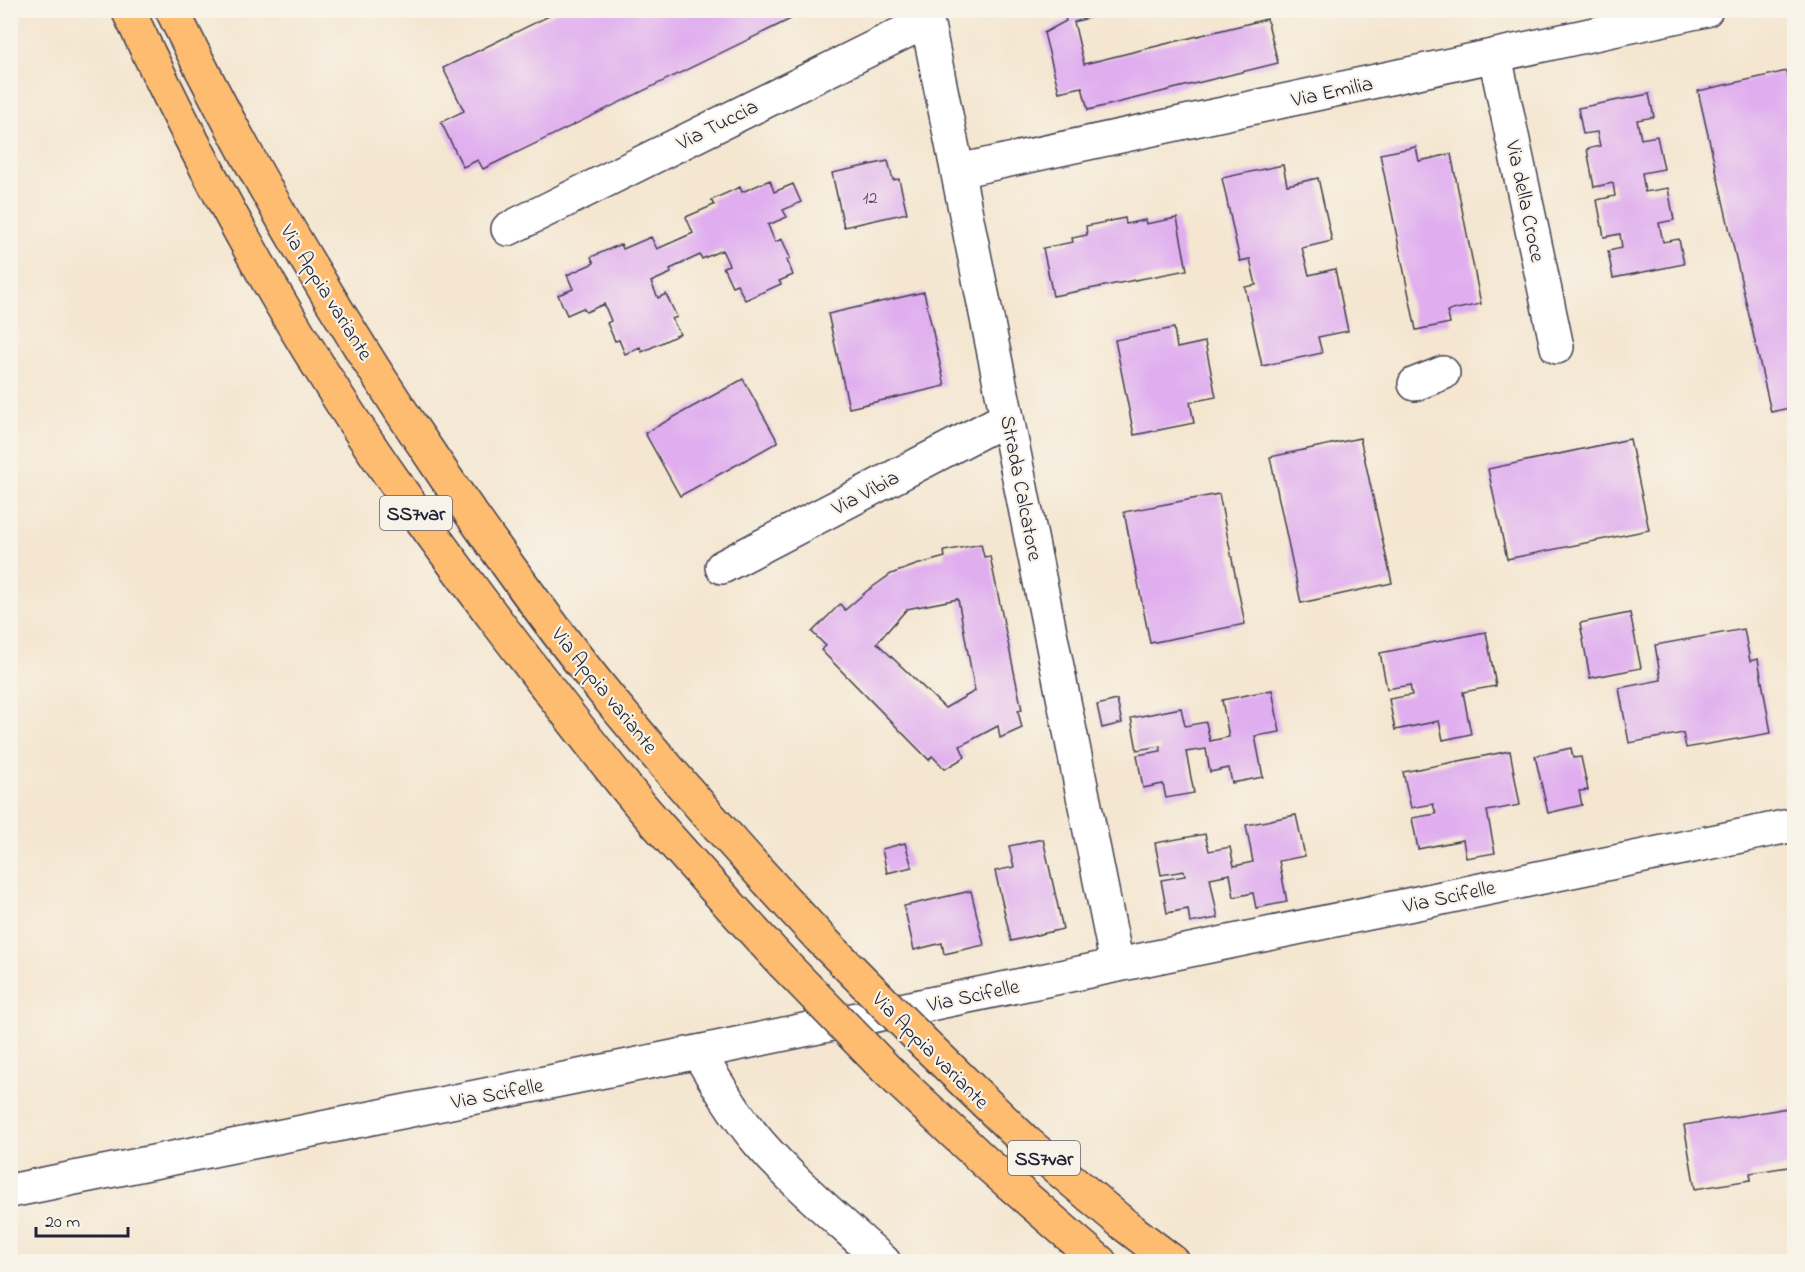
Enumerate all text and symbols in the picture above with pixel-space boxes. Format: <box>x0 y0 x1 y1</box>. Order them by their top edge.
street label: Via Emilia <box>1288 70 1376 116</box>
street label: Via Tuccia <box>671 92 764 160</box>
street label: Via della Croce <box>1496 137 1552 266</box>
house number: 12 <box>863 186 877 212</box>
street label: Via Appia variante <box>271 218 379 367</box>
street label: Strada Calcatore <box>991 413 1049 564</box>
street label: Via Vibia <box>826 464 905 524</box>
road number: SS7var <box>380 496 452 530</box>
street label: Via Appia variante <box>542 621 664 762</box>
street label: Via Scifelle <box>1400 873 1499 923</box>
street label: Via Scifelle <box>924 972 1023 1022</box>
street label: Via Appia variante <box>863 985 996 1117</box>
street label: Via Scifelle <box>448 1071 547 1119</box>
road number: SS7var <box>1008 1141 1080 1175</box>
scale bar <box>36 1200 128 1238</box>
text: 20 m <box>45 1210 80 1236</box>

